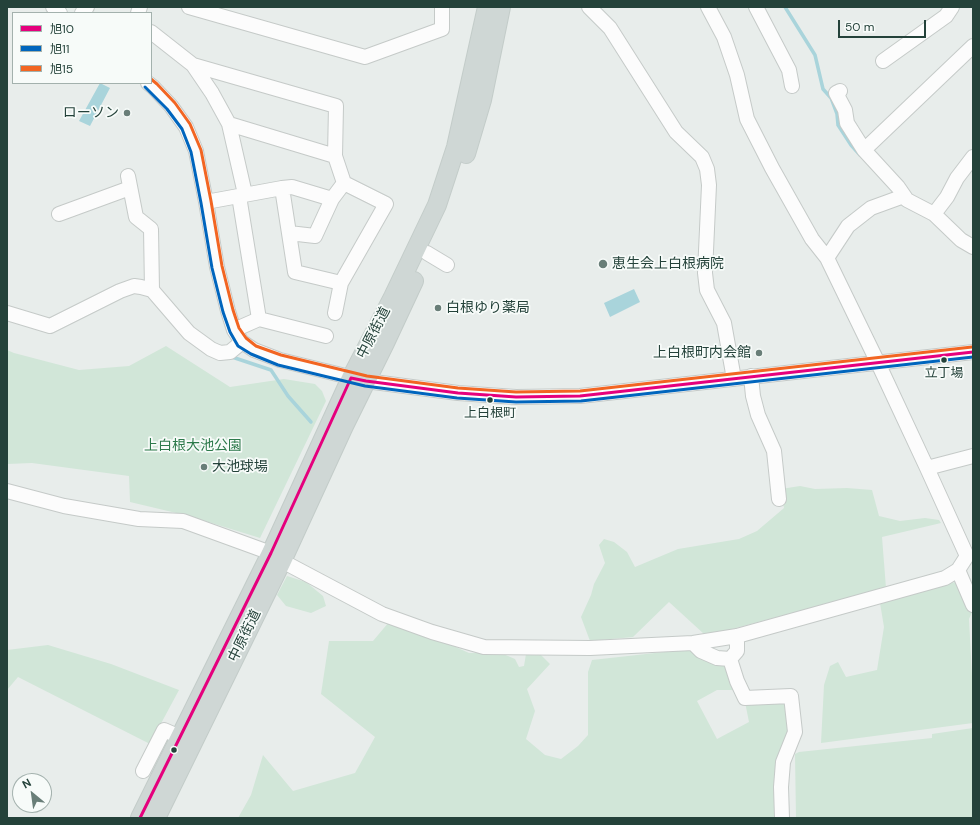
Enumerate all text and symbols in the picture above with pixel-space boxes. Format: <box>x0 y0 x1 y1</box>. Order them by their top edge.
legend <box>12 12 152 84</box>
scale bar <box>840 12 928 38</box>
text: 50 m <box>845 19 874 35</box>
text: 旭10 <box>50 21 74 37</box>
text: 旭11 <box>50 41 70 57</box>
text: 旭15 <box>50 61 73 77</box>
place label: ローソン <box>63 105 119 121</box>
marker: ローソン <box>122 108 132 118</box>
place label: 恵生会上白根病院 <box>612 256 724 272</box>
marker: 恵生会上白根病院 <box>597 258 609 270</box>
place label: 白根ゆり薬局 <box>446 300 530 316</box>
marker: 白根ゆり薬局 <box>433 303 443 313</box>
street label: 中原街道 <box>354 304 394 362</box>
place label: 上白根町内会館 <box>653 345 751 361</box>
marker: 上白根町内会館 <box>754 348 764 358</box>
marker: 立丁場 <box>939 355 949 365</box>
place label: 立丁場 <box>925 366 963 382</box>
marker: 上白根町 <box>485 395 495 405</box>
place label: 上白根町 <box>464 406 516 422</box>
park label: 上白根大池公園 <box>144 438 242 454</box>
place label: 大池球場 <box>212 459 268 475</box>
marker: 大池球場 <box>199 462 209 472</box>
street label: 中原街道 <box>225 607 265 665</box>
unlabelled marker <box>169 745 179 755</box>
north arrow <box>12 773 52 813</box>
text: N <box>20 775 34 791</box>

